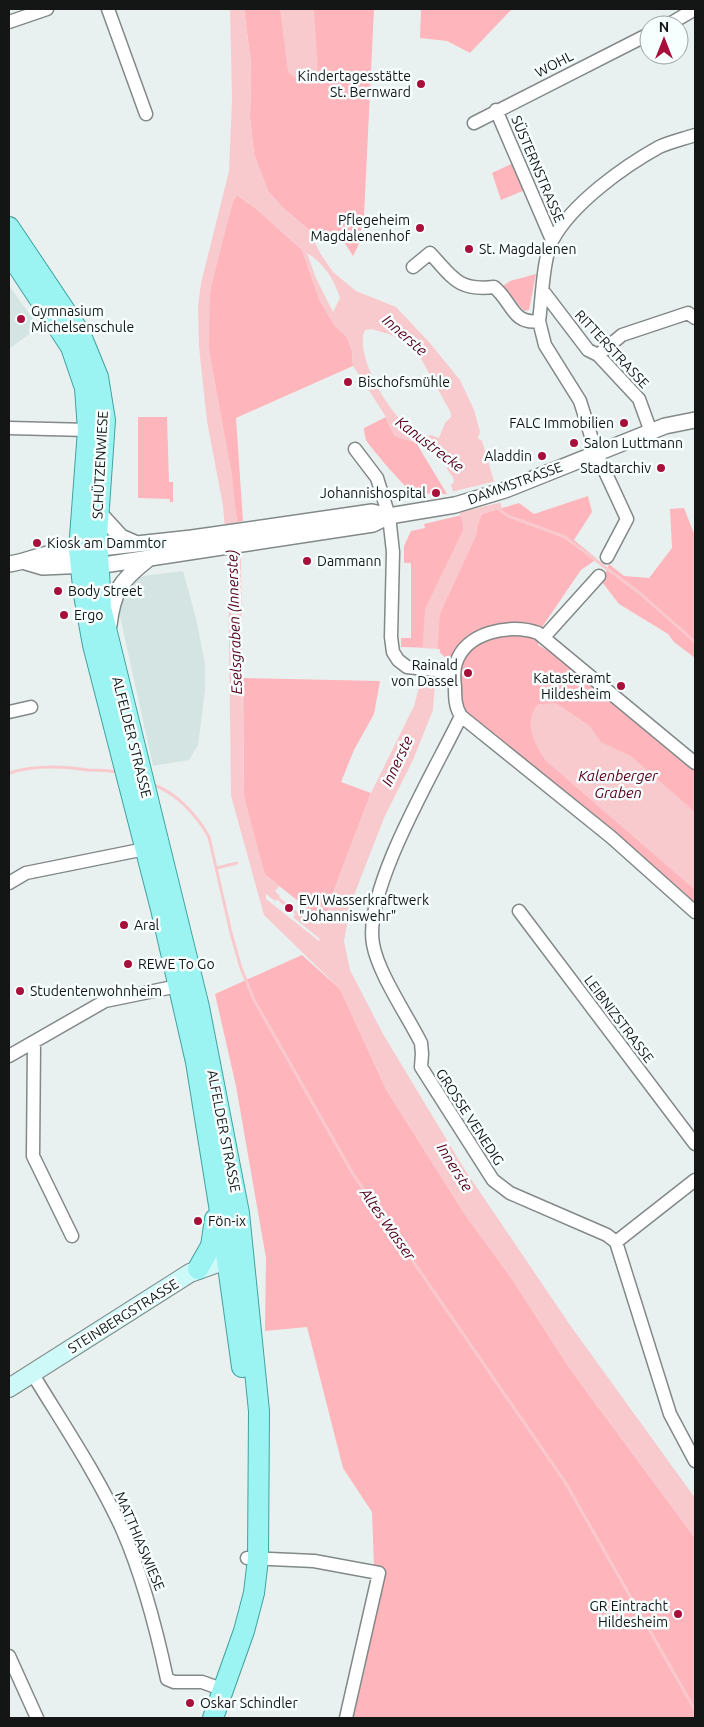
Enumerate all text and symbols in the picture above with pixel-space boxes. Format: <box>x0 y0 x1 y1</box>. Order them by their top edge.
north arrow <box>639 15 689 65</box>
text: N <box>659 19 669 35</box>
street label: WOHL <box>532 48 576 80</box>
place label: Kindertagesstätte St. Bernward <box>298 68 411 100</box>
marker: Kindertagesstätte St. Bernward <box>415 78 427 90</box>
street label: SÜSTERNSTRASSE <box>508 113 569 225</box>
place label: Pflegeheim Magdalenenhof <box>311 212 411 244</box>
marker: Pflegeheim Magdalenenhof <box>414 222 426 234</box>
place label: St. Magdalenen <box>479 241 577 257</box>
marker: St. Magdalenen <box>463 243 475 255</box>
place label: Gymnasium Michelsenschule <box>31 303 134 335</box>
street label: RITTERSTRASSE <box>572 307 652 391</box>
water label: Innerste <box>379 311 431 359</box>
marker: Gymnasium Michelsenschule <box>15 313 27 325</box>
place label: Bischofsmühle <box>358 374 450 390</box>
marker: Bischofsmühle <box>342 376 354 388</box>
street label: SCHÜTZENWIESE <box>88 410 111 520</box>
water label: Kanustrecke <box>393 413 468 475</box>
place label: FALC Immobilien <box>509 415 614 431</box>
marker: FALC Immobilien <box>618 417 630 429</box>
place label: Salon Luttmann <box>584 435 683 451</box>
marker: Salon Luttmann <box>568 437 580 449</box>
place label: Aladdin <box>484 448 532 464</box>
marker: Aladdin <box>536 450 548 462</box>
street label: DAMMSTRASSE <box>466 458 565 507</box>
place label: Stadtarchiv <box>580 460 651 476</box>
marker: Stadtarchiv <box>655 462 667 474</box>
place label: Johannishospital <box>320 485 426 501</box>
marker: Johannishospital <box>430 487 442 499</box>
place label: Kiosk am Dammtor <box>47 535 167 551</box>
marker: Kiosk am Dammtor <box>31 537 43 549</box>
water label: Eselsgraben (Innerste) <box>223 549 245 695</box>
place label: Dammann <box>317 553 381 569</box>
marker: Dammann <box>301 555 313 567</box>
place label: Body Street <box>68 583 143 599</box>
marker: Body Street <box>52 585 64 597</box>
place label: Ergo <box>74 607 103 623</box>
marker: Ergo <box>58 609 70 621</box>
place label: Rainald von Dassel <box>391 657 458 689</box>
marker: Rainald von Dassel <box>462 667 474 679</box>
place label: Katasteramt Hildesheim <box>533 670 611 702</box>
street label: ALFELDER STRASSE <box>109 675 155 799</box>
marker: Katasteramt Hildesheim <box>615 680 627 692</box>
water label: Innerste <box>378 733 416 789</box>
water label: Kalenberger Graben <box>578 767 659 801</box>
place label: EVI Wasserkraftwerk "Johanniswehr" <box>299 892 429 924</box>
marker: EVI Wasserkraftwerk "Johanniswehr" <box>283 902 295 914</box>
place label: Aral <box>134 917 160 933</box>
marker: Aral <box>118 919 130 931</box>
place label: REWE To Go <box>138 956 215 972</box>
marker: REWE To Go <box>122 958 134 970</box>
street label: LEIBNIZSTRASSE <box>581 972 657 1066</box>
place label: Studentenwohnheim <box>30 983 162 999</box>
marker: Studentenwohnheim <box>14 985 26 997</box>
street label: GROSSE VENEDIG <box>433 1066 507 1168</box>
street label: ALFELDER STRASSE <box>204 1068 244 1194</box>
water label: Innerste <box>434 1140 477 1195</box>
water label: Altes Wasser <box>356 1184 420 1264</box>
place label: Fön-ix <box>208 1213 246 1229</box>
marker: Fön-ix <box>192 1215 204 1227</box>
street label: STEINBERGSTRASSE <box>65 1275 181 1357</box>
street label: MATTHIASWIESE <box>112 1489 168 1593</box>
place label: GR Eintracht Hildesheim <box>590 1598 668 1630</box>
marker: GR Eintracht Hildesheim <box>672 1608 684 1620</box>
place label: Oskar Schindler <box>200 1695 299 1711</box>
marker: Oskar Schindler <box>184 1697 196 1709</box>

